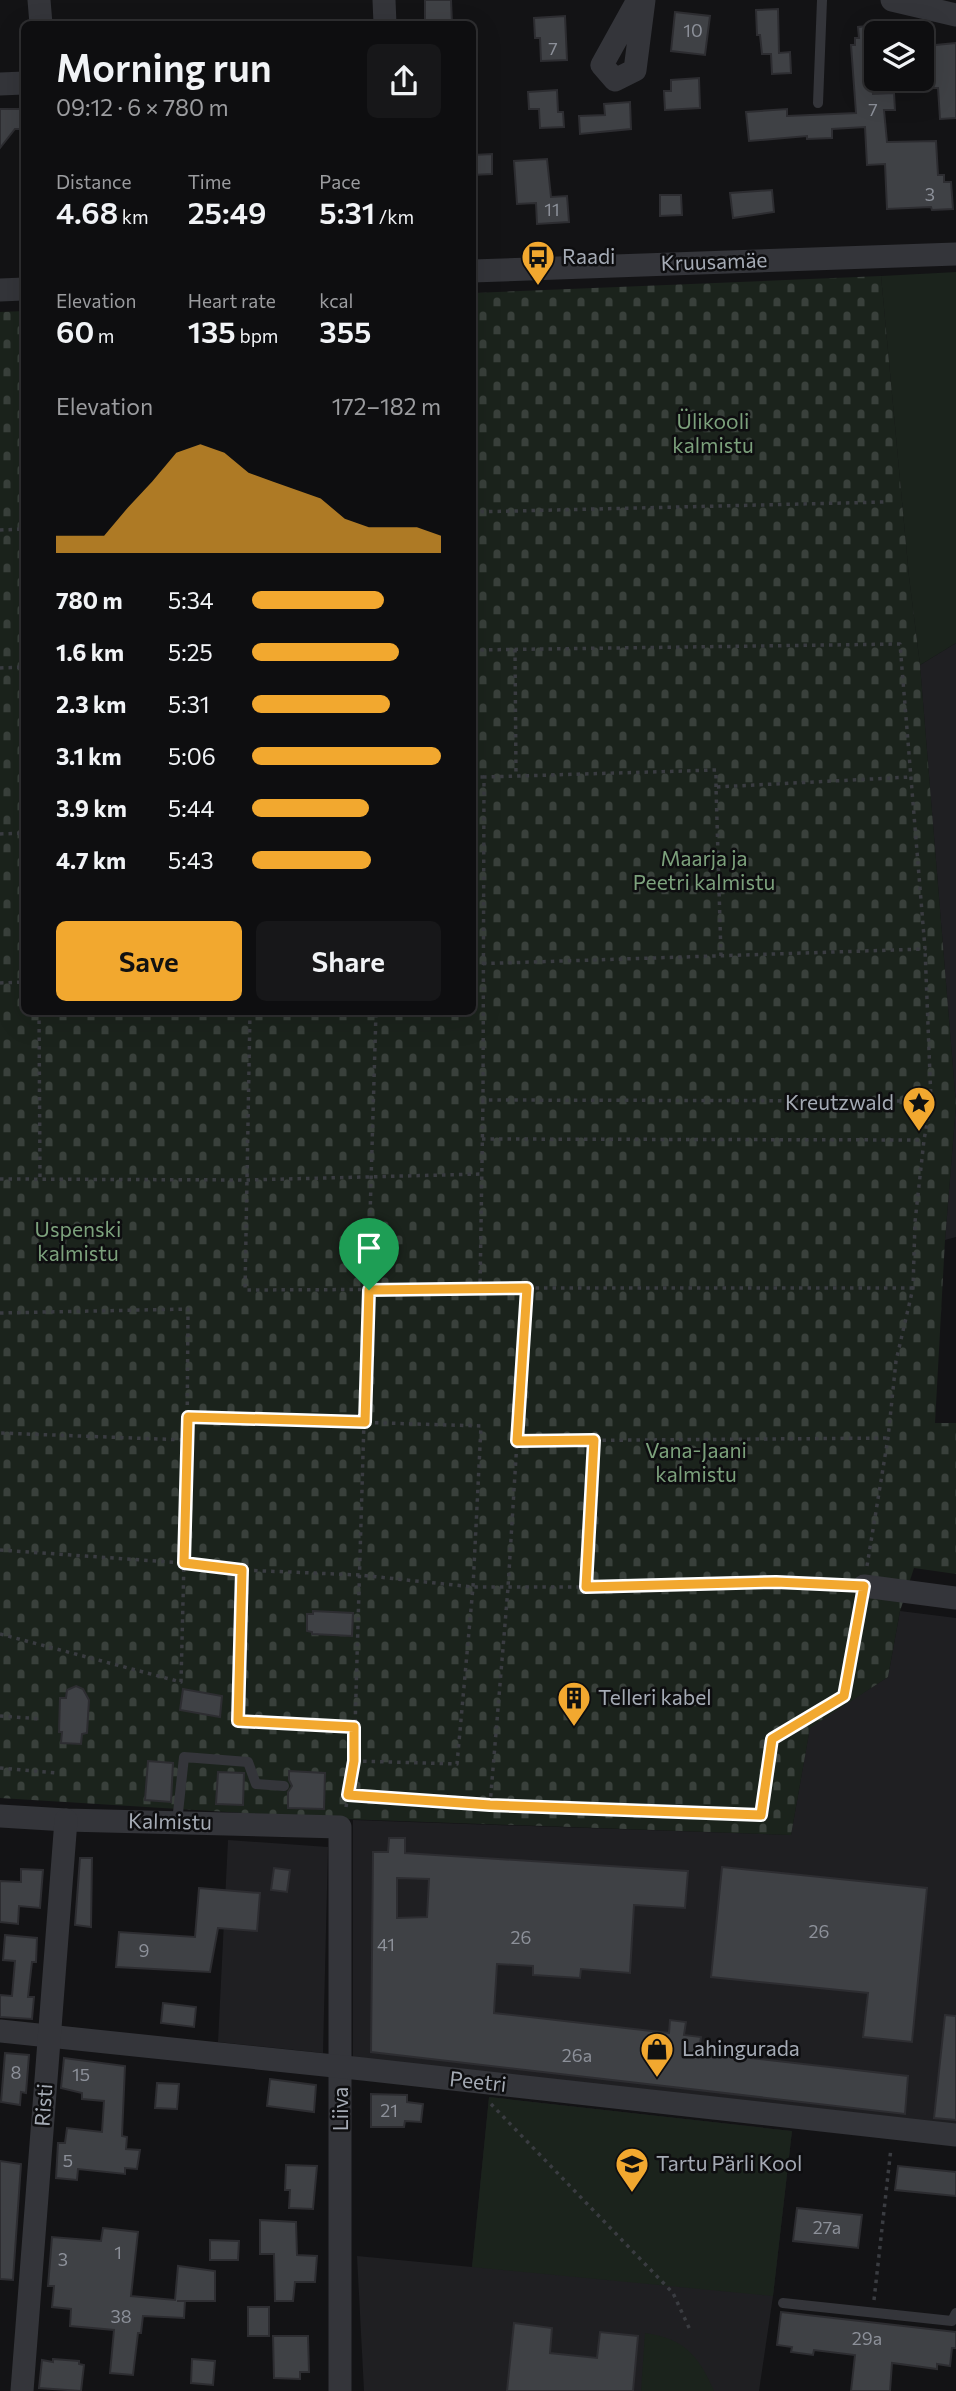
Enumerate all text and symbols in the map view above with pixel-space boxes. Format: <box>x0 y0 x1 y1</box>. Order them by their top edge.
house number: 10 <box>683 19 703 41</box>
map controls <box>864 21 934 91</box>
button: layers <box>864 21 934 91</box>
house number: 7 <box>548 37 558 59</box>
text: Morning run <box>56 43 272 90</box>
button: share <box>367 44 441 118</box>
text: 09:12 · 6 × 780 m <box>56 93 229 121</box>
house number: 7 <box>868 98 878 120</box>
text: Distance <box>56 170 132 193</box>
text: Time <box>188 170 231 193</box>
text: Pace <box>319 170 361 193</box>
house number: 3 <box>925 183 935 205</box>
text: 4.68 <box>56 193 118 230</box>
text: 25:49 <box>188 193 266 230</box>
text: 5:31 <box>319 193 375 230</box>
house number: 11 <box>544 198 560 220</box>
text: km <box>118 205 149 228</box>
text: /km <box>375 205 414 228</box>
bus stop icon: Raadi <box>519 238 557 287</box>
place label: Raadi <box>562 243 616 268</box>
street label: Kruusamäe <box>660 246 768 275</box>
text: Elevation <box>56 289 136 312</box>
text: Heart rate <box>188 289 276 312</box>
text: kcal <box>319 289 353 312</box>
text: 60 <box>56 312 94 349</box>
text: 135 <box>188 312 236 349</box>
text: 355 <box>319 312 371 349</box>
text: m <box>94 324 114 347</box>
text: bpm <box>236 324 278 347</box>
text: Elevation <box>56 392 153 420</box>
text: 172–182 m <box>332 392 441 420</box>
park label: Ülikooli kalmistu <box>672 408 754 457</box>
text: 780 m <box>56 586 122 614</box>
text: 5:34 <box>168 586 214 614</box>
text: 1.6 km <box>56 638 124 666</box>
text: 5:25 <box>168 638 213 666</box>
text: 2.3 km <box>56 690 126 718</box>
text: 5:31 <box>168 690 210 718</box>
text: 3.1 km <box>56 742 122 770</box>
text: 5:06 <box>168 742 216 770</box>
text: 3.9 km <box>56 794 127 822</box>
text: 5:44 <box>168 794 214 822</box>
park label: Maarja ja Peetri kalmistu <box>633 845 775 894</box>
text: 4.7 km <box>56 846 126 874</box>
text: 5:43 <box>168 846 214 874</box>
button: Save <box>56 921 242 1001</box>
button: Share <box>256 921 441 1001</box>
place icon: Kreutzwald <box>900 1084 938 1133</box>
place label: Kreutzwald <box>785 1089 894 1114</box>
park label: Uspenski kalmistu <box>35 1216 121 1265</box>
pin <box>339 1218 399 1290</box>
icon: arrive <box>350 1229 388 1267</box>
park label: Vana-Jaani kalmistu <box>645 1437 747 1486</box>
building icon: Telleri kabel <box>555 1679 593 1728</box>
place label: Telleri kabel <box>598 1684 712 1709</box>
street label: Kalmistu <box>128 1807 212 1834</box>
house number: 26 <box>809 1920 829 1942</box>
house number: 26 <box>511 1926 531 1948</box>
house number: 41 <box>377 1933 395 1955</box>
house number: 9 <box>139 1939 149 1961</box>
shop icon: Lahingurada <box>638 2030 676 2079</box>
place label: Lahingurada <box>682 2035 800 2060</box>
house number: 26a <box>562 2044 592 2066</box>
house number: 8 <box>11 2061 22 2083</box>
house number: 15 <box>72 2063 90 2085</box>
street label: Peetri <box>448 2065 508 2096</box>
street label: Risti <box>29 2083 56 2127</box>
street label: Liiva <box>327 2087 352 2131</box>
house number: 21 <box>380 2099 398 2121</box>
school or university icon: Tartu Pärli Kool <box>613 2145 651 2194</box>
house number: 5 <box>63 2149 73 2171</box>
place label: Tartu Pärli Kool <box>656 2150 802 2175</box>
house number: 27a <box>813 2216 841 2238</box>
house number: 1 <box>114 2241 122 2263</box>
house number: 3 <box>58 2248 68 2270</box>
house number: 38 <box>110 2305 132 2327</box>
house number: 29a <box>852 2327 882 2349</box>

